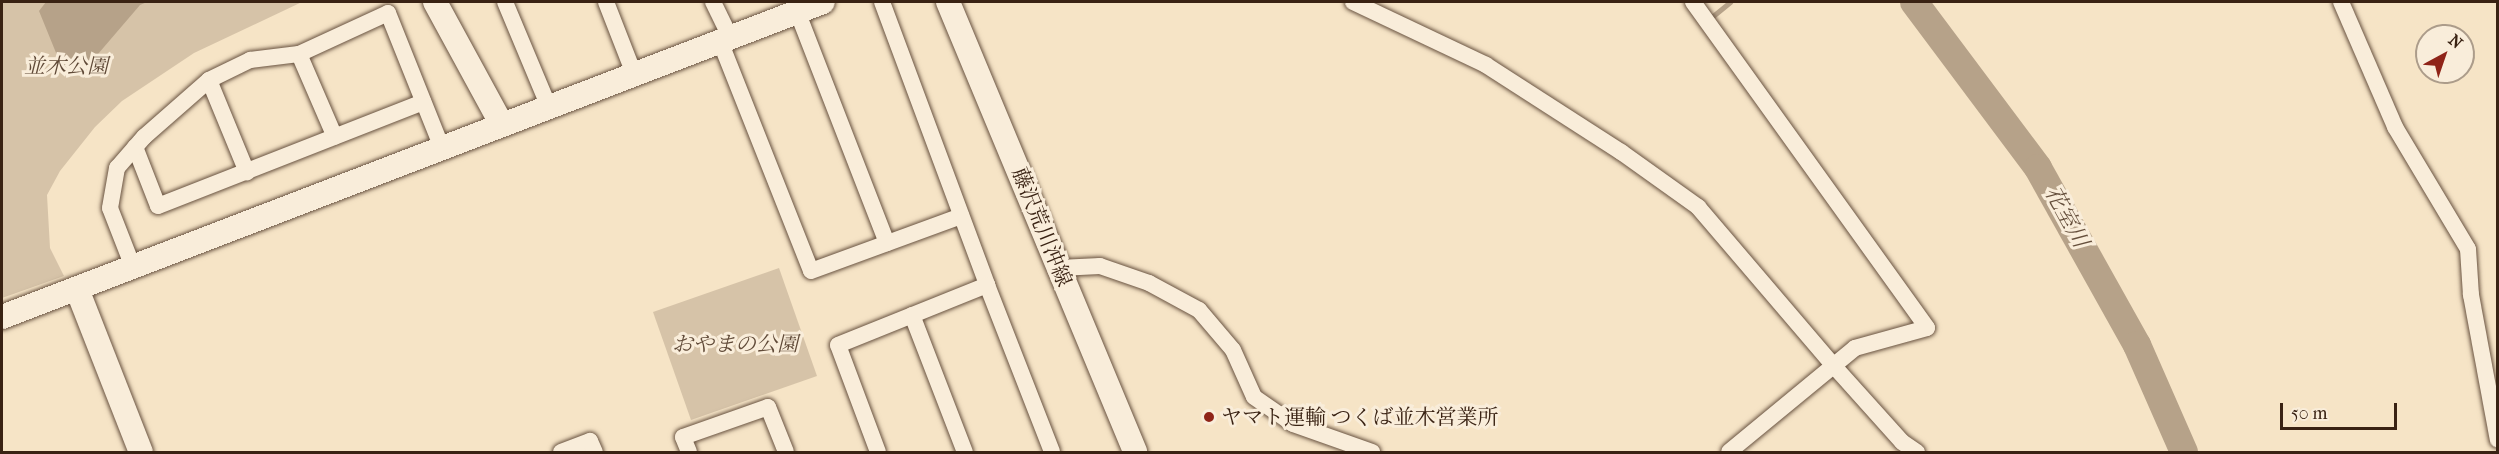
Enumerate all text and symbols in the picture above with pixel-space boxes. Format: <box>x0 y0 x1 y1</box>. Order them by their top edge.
north arrow <box>2415 24 2475 84</box>
text: N <box>2445 30 2466 53</box>
park label: 並木公園 <box>24 53 108 79</box>
street label: 藤沢荒川沖線 <box>1007 164 1077 290</box>
water label: 花室川 <box>2038 182 2094 252</box>
park label: おやまの公園 <box>672 331 798 357</box>
scale bar <box>2283 391 2400 429</box>
text: 50 m <box>2291 403 2327 424</box>
place label: ヤマト運輸 つくば並木営業所 <box>1221 404 1499 430</box>
marker: ヤマト運輸 つくば並木営業所 <box>1202 410 1216 424</box>

